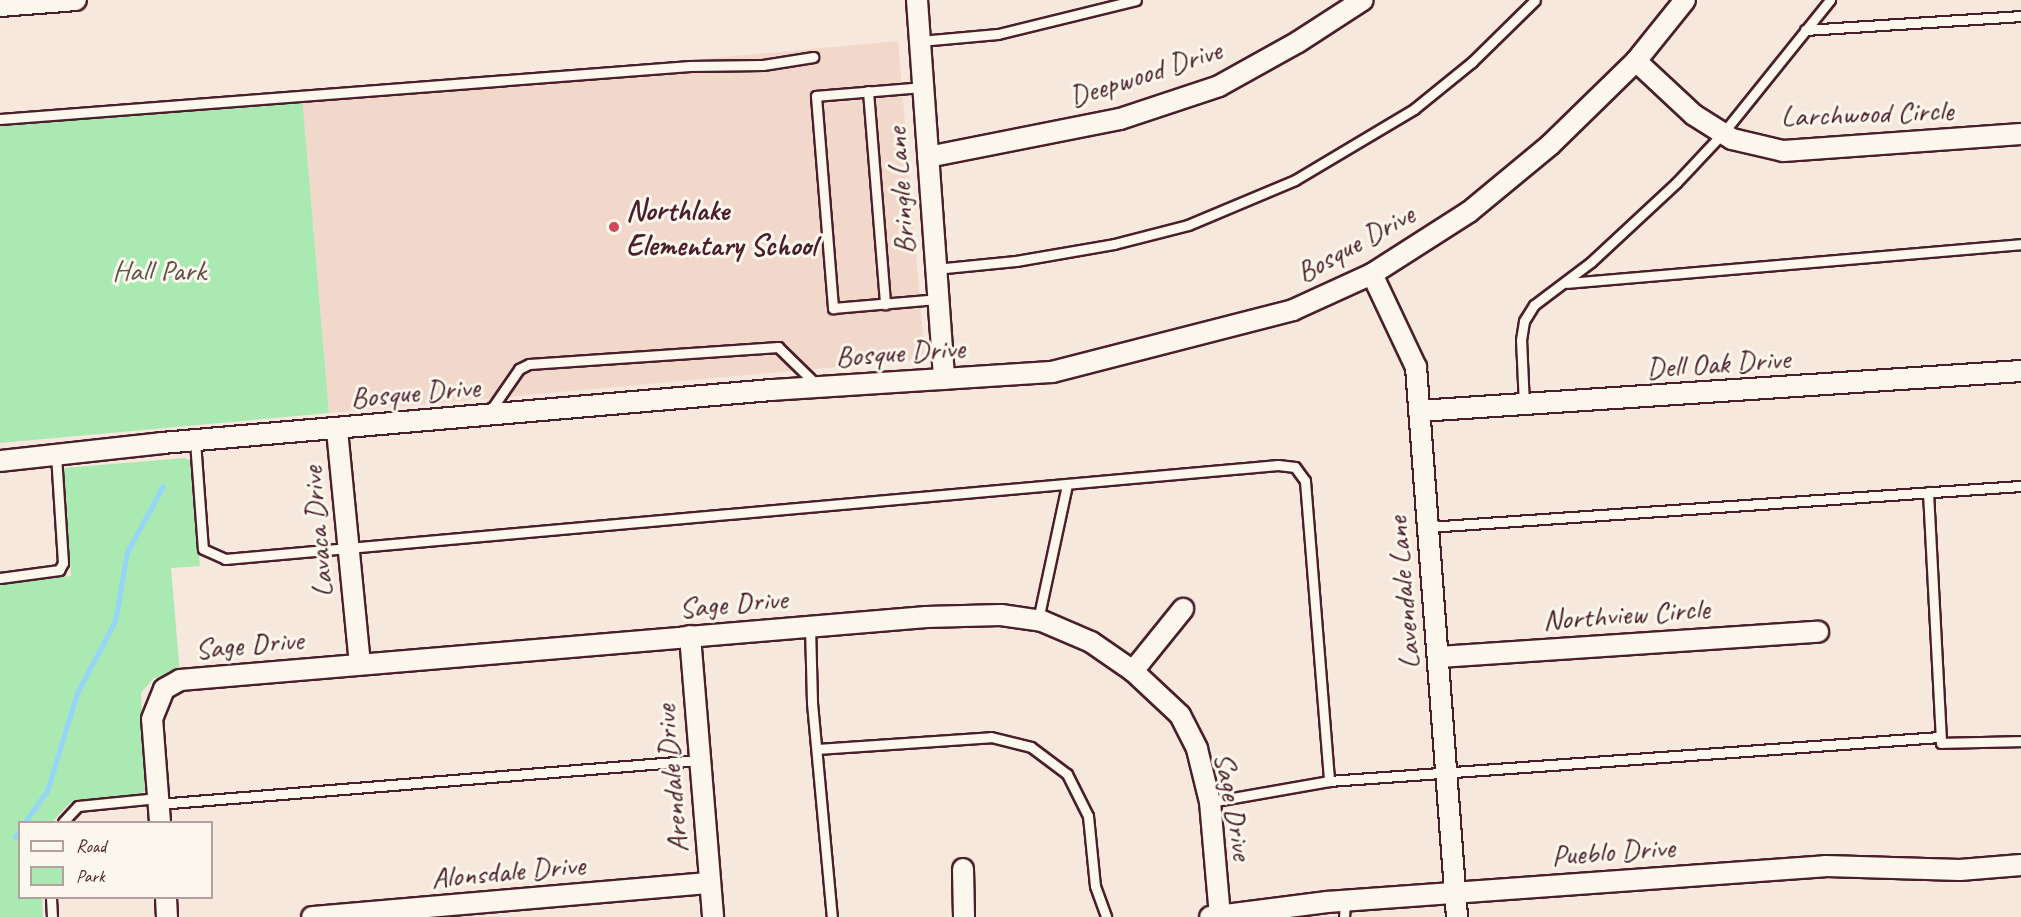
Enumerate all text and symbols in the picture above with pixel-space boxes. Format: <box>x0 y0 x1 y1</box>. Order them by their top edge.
street label: Deepwood Drive <box>1064 31 1226 115</box>
street label: Larchwood Circle <box>1780 92 1954 134</box>
street label: Bringle Lane <box>878 126 922 256</box>
place label: Northlake Elementary School <box>626 192 816 262</box>
street label: Bosque Drive <box>1290 196 1420 290</box>
marker: Northlake Elementary School <box>607 220 621 234</box>
park label: Hall Park <box>112 252 206 288</box>
street label: Bosque Drive <box>834 330 966 374</box>
street label: Dell Oak Drive <box>1644 340 1792 386</box>
street label: Bosque Drive <box>349 368 481 416</box>
street label: Lavaca Drive <box>293 465 341 599</box>
street label: Lavendale Lane <box>1378 515 1428 671</box>
street label: Sage Drive <box>677 580 789 626</box>
street label: Northview Circle <box>1542 590 1710 638</box>
street label: Sage Drive <box>193 621 305 667</box>
street label: Arendale Drive <box>647 703 695 855</box>
street label: Sage Drive <box>1207 749 1261 863</box>
legend <box>18 821 213 899</box>
street label: Pueblo Drive <box>1550 829 1676 873</box>
text: Road <box>76 835 106 857</box>
street label: Alonsdale Drive <box>430 846 586 896</box>
text: Park <box>76 865 105 887</box>

